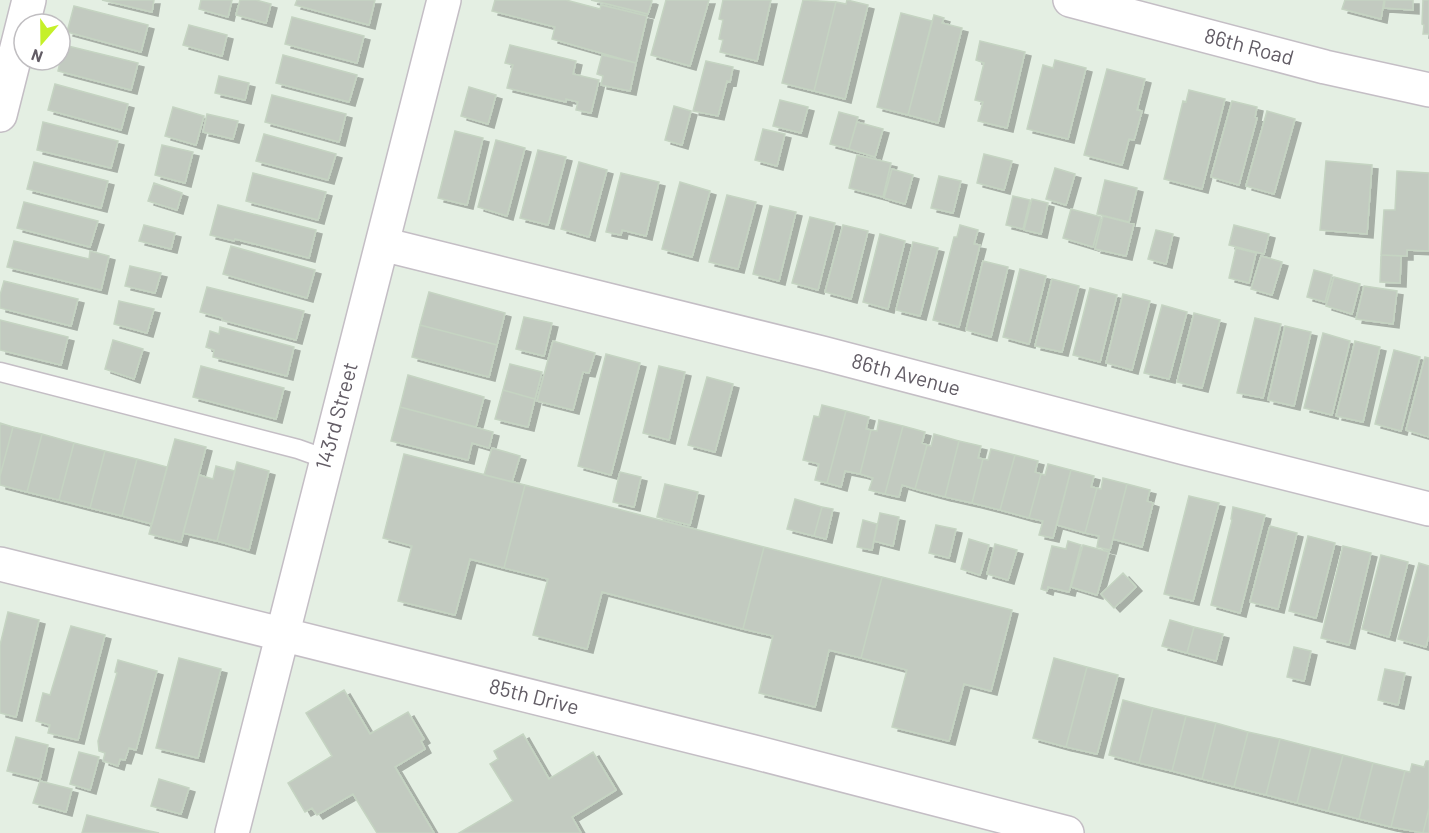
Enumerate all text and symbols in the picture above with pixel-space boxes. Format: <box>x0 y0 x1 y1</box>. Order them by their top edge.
north arrow <box>12 12 72 72</box>
street label: 86th Road <box>1202 22 1297 69</box>
text: N <box>28 46 45 67</box>
street label: 86th Avenue <box>849 347 964 400</box>
street label: 143rd Street <box>309 359 362 472</box>
street label: 85th Drive <box>487 672 582 719</box>

